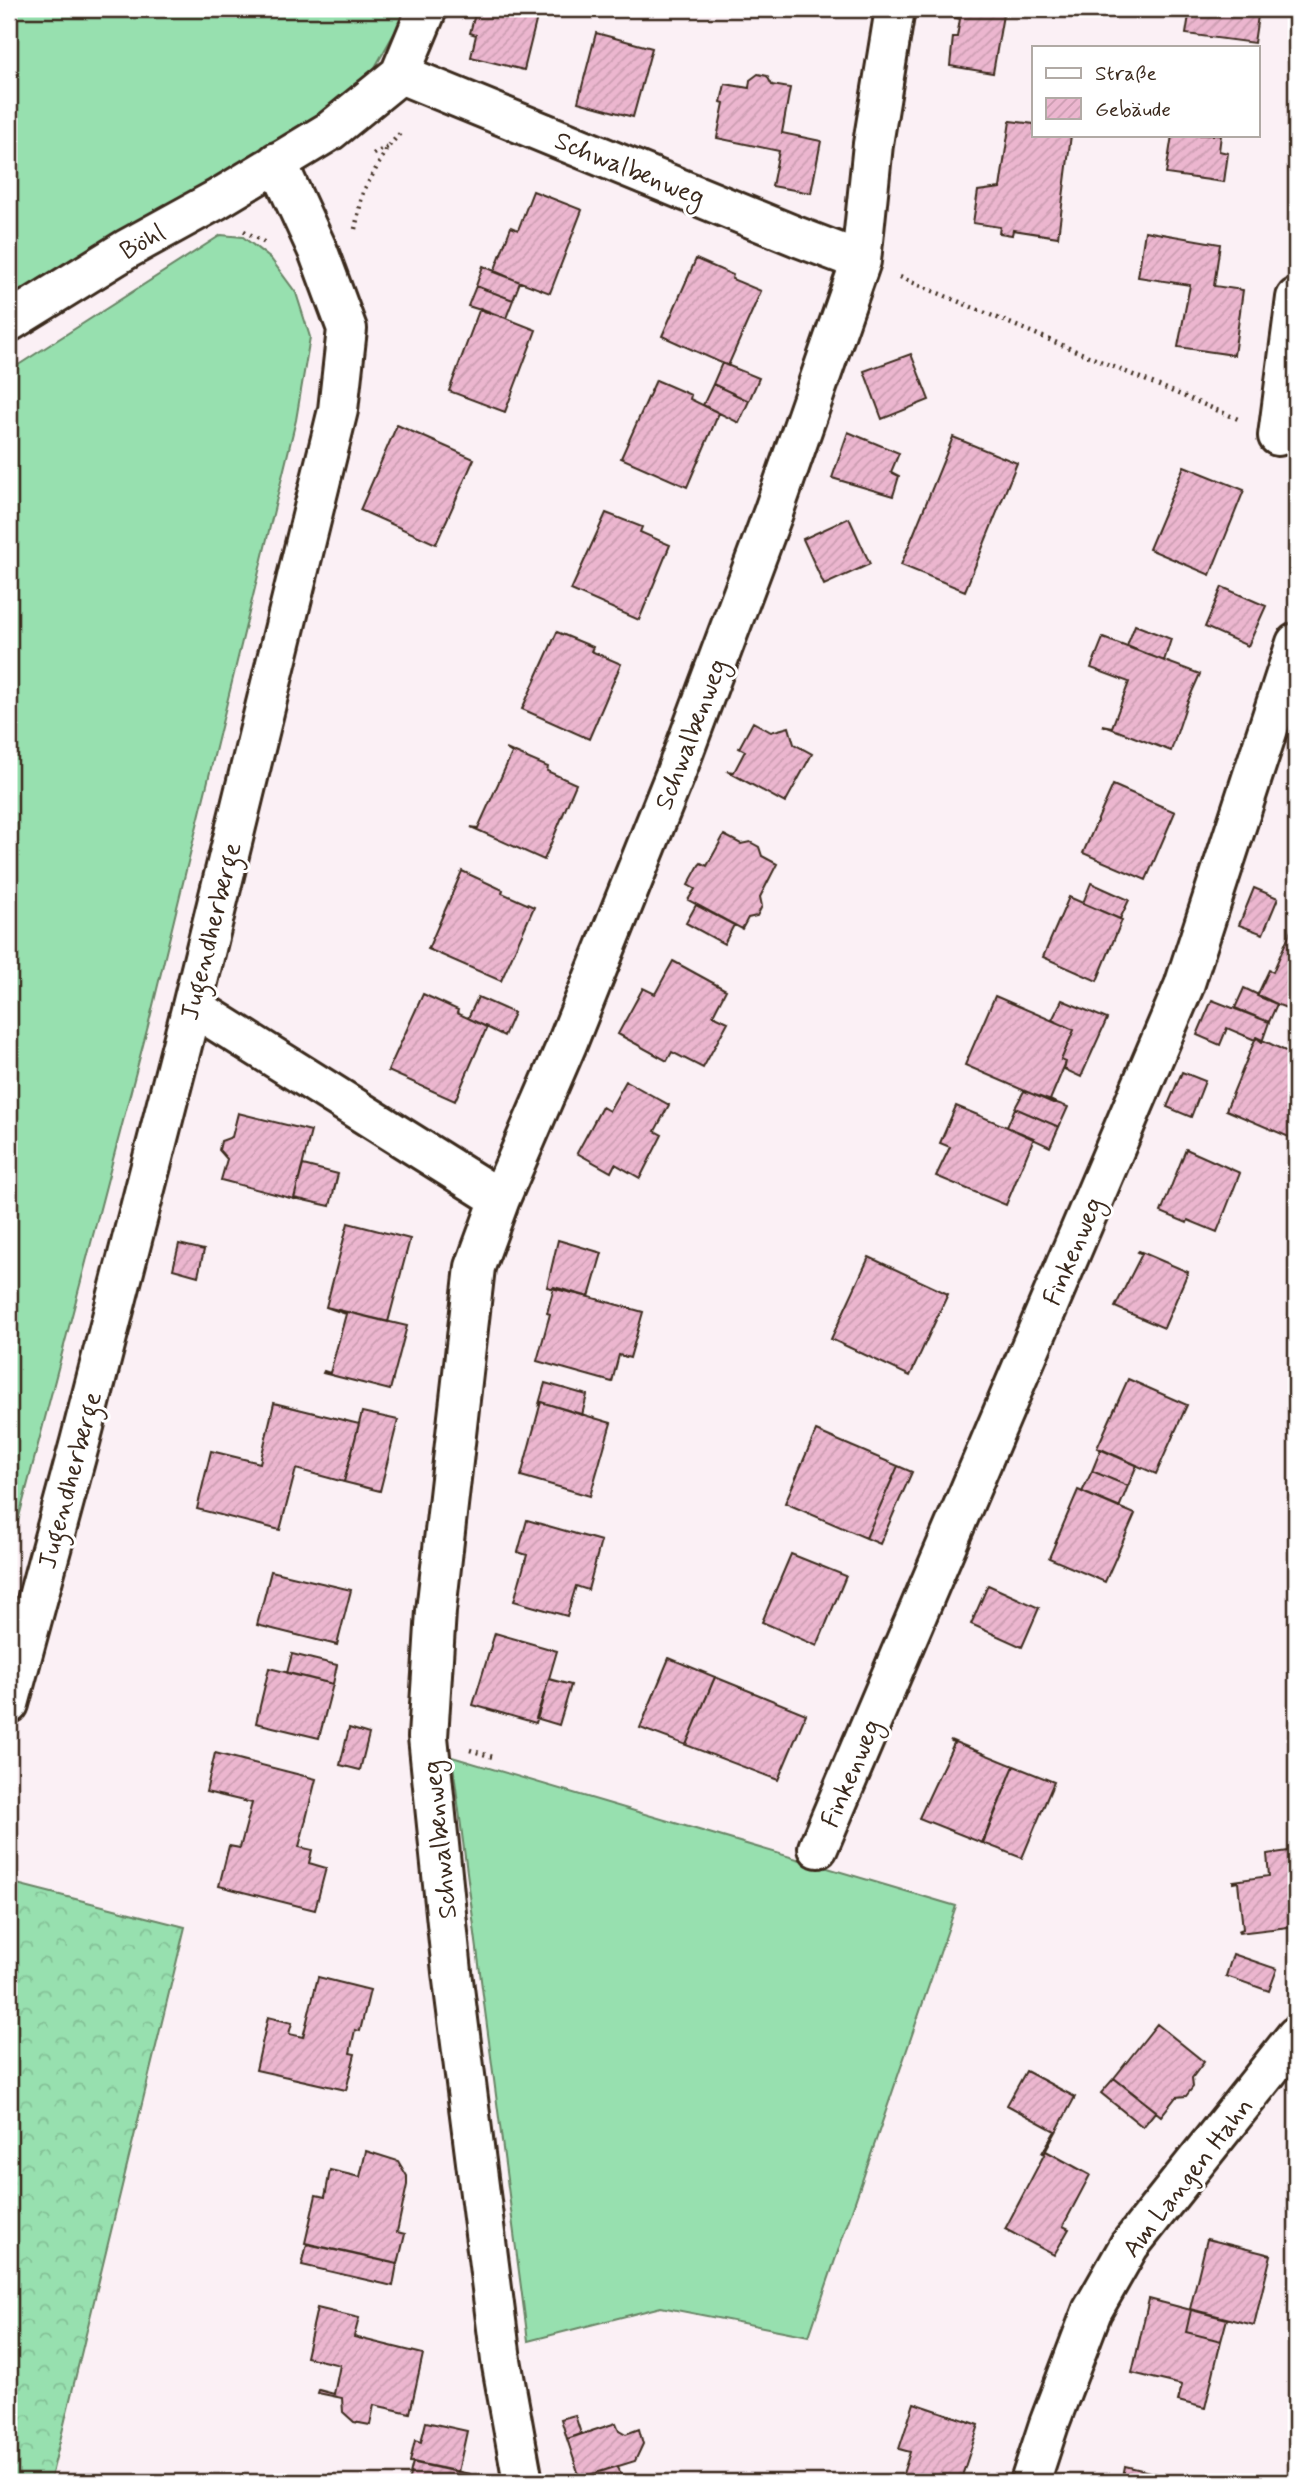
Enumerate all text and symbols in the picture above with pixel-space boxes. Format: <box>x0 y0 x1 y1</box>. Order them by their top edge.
legend <box>1032 46 1260 136</box>
text: Straße <box>1095 60 1157 88</box>
text: Gebäude <box>1095 96 1171 124</box>
street label: Schwalbenweg <box>548 124 709 217</box>
street label: Böhl <box>114 217 172 269</box>
street label: Schwalbenweg <box>648 654 738 816</box>
street label: Jugendherberge <box>173 839 253 1025</box>
street label: Finkenweg <box>1036 1192 1114 1312</box>
street label: Jugendherberge <box>31 1388 114 1574</box>
street label: Finkenweg <box>814 1714 892 1834</box>
street label: Schwalbenweg <box>416 1759 468 1921</box>
street label: Am Langen Hahn <box>1115 2091 1262 2265</box>

